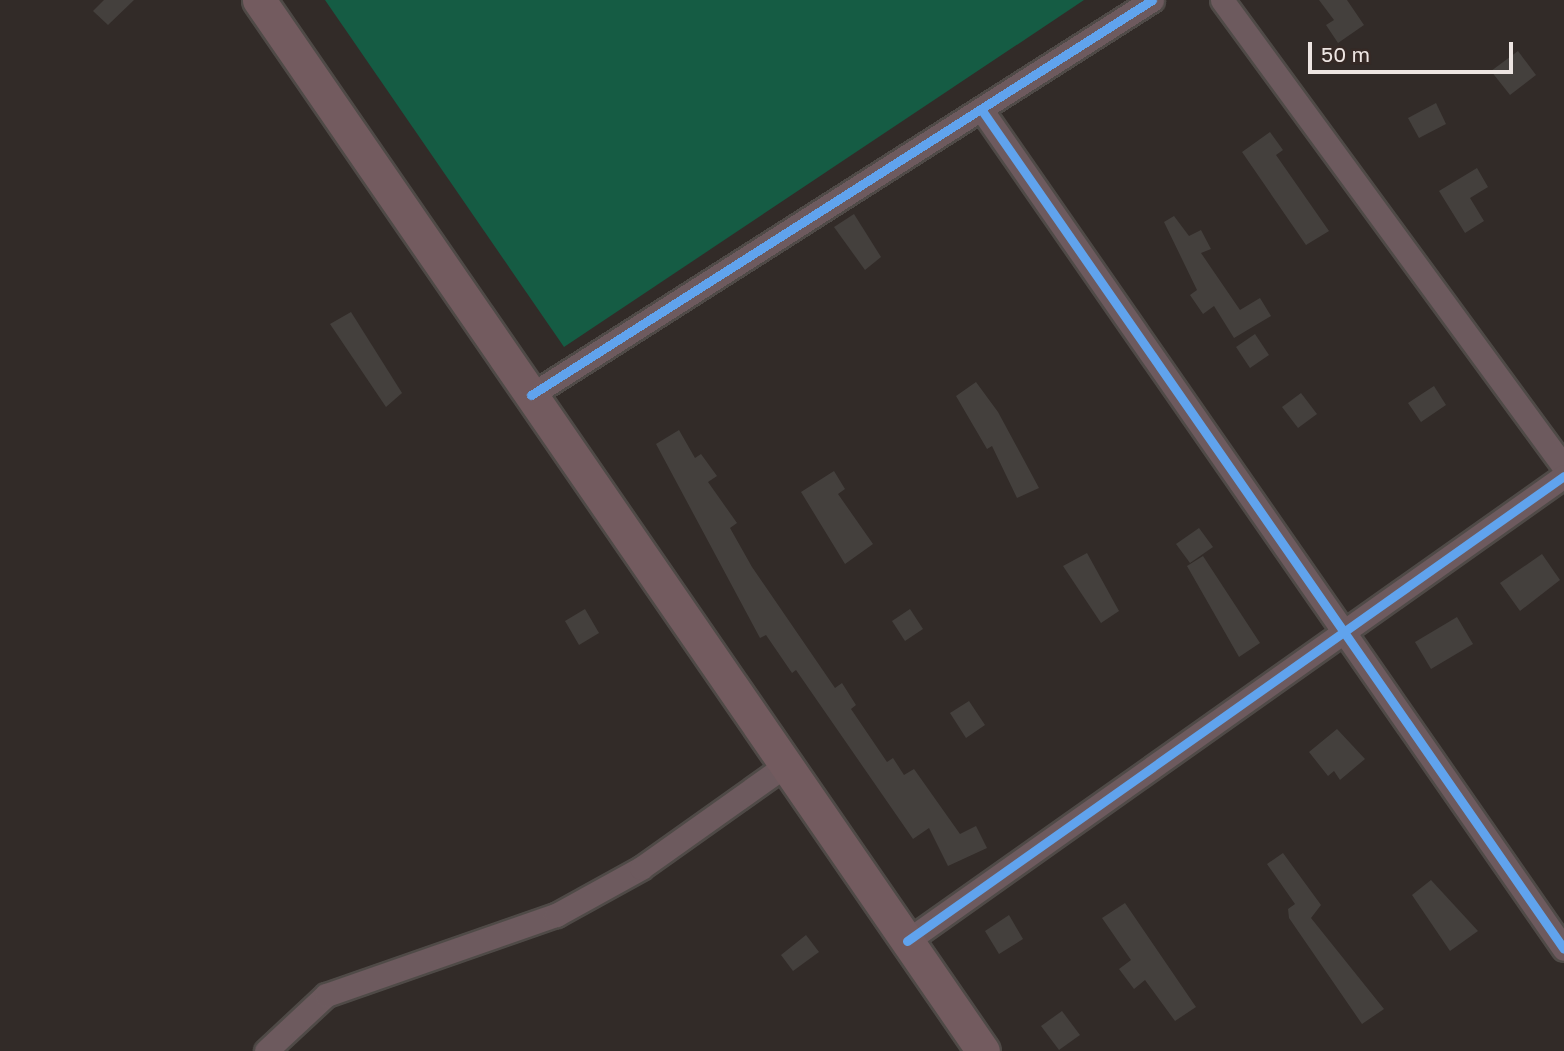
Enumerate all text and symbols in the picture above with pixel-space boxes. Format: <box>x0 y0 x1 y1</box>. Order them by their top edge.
scale bar <box>1312 28 1517 72</box>
text: 50 m <box>1321 41 1370 67</box>

